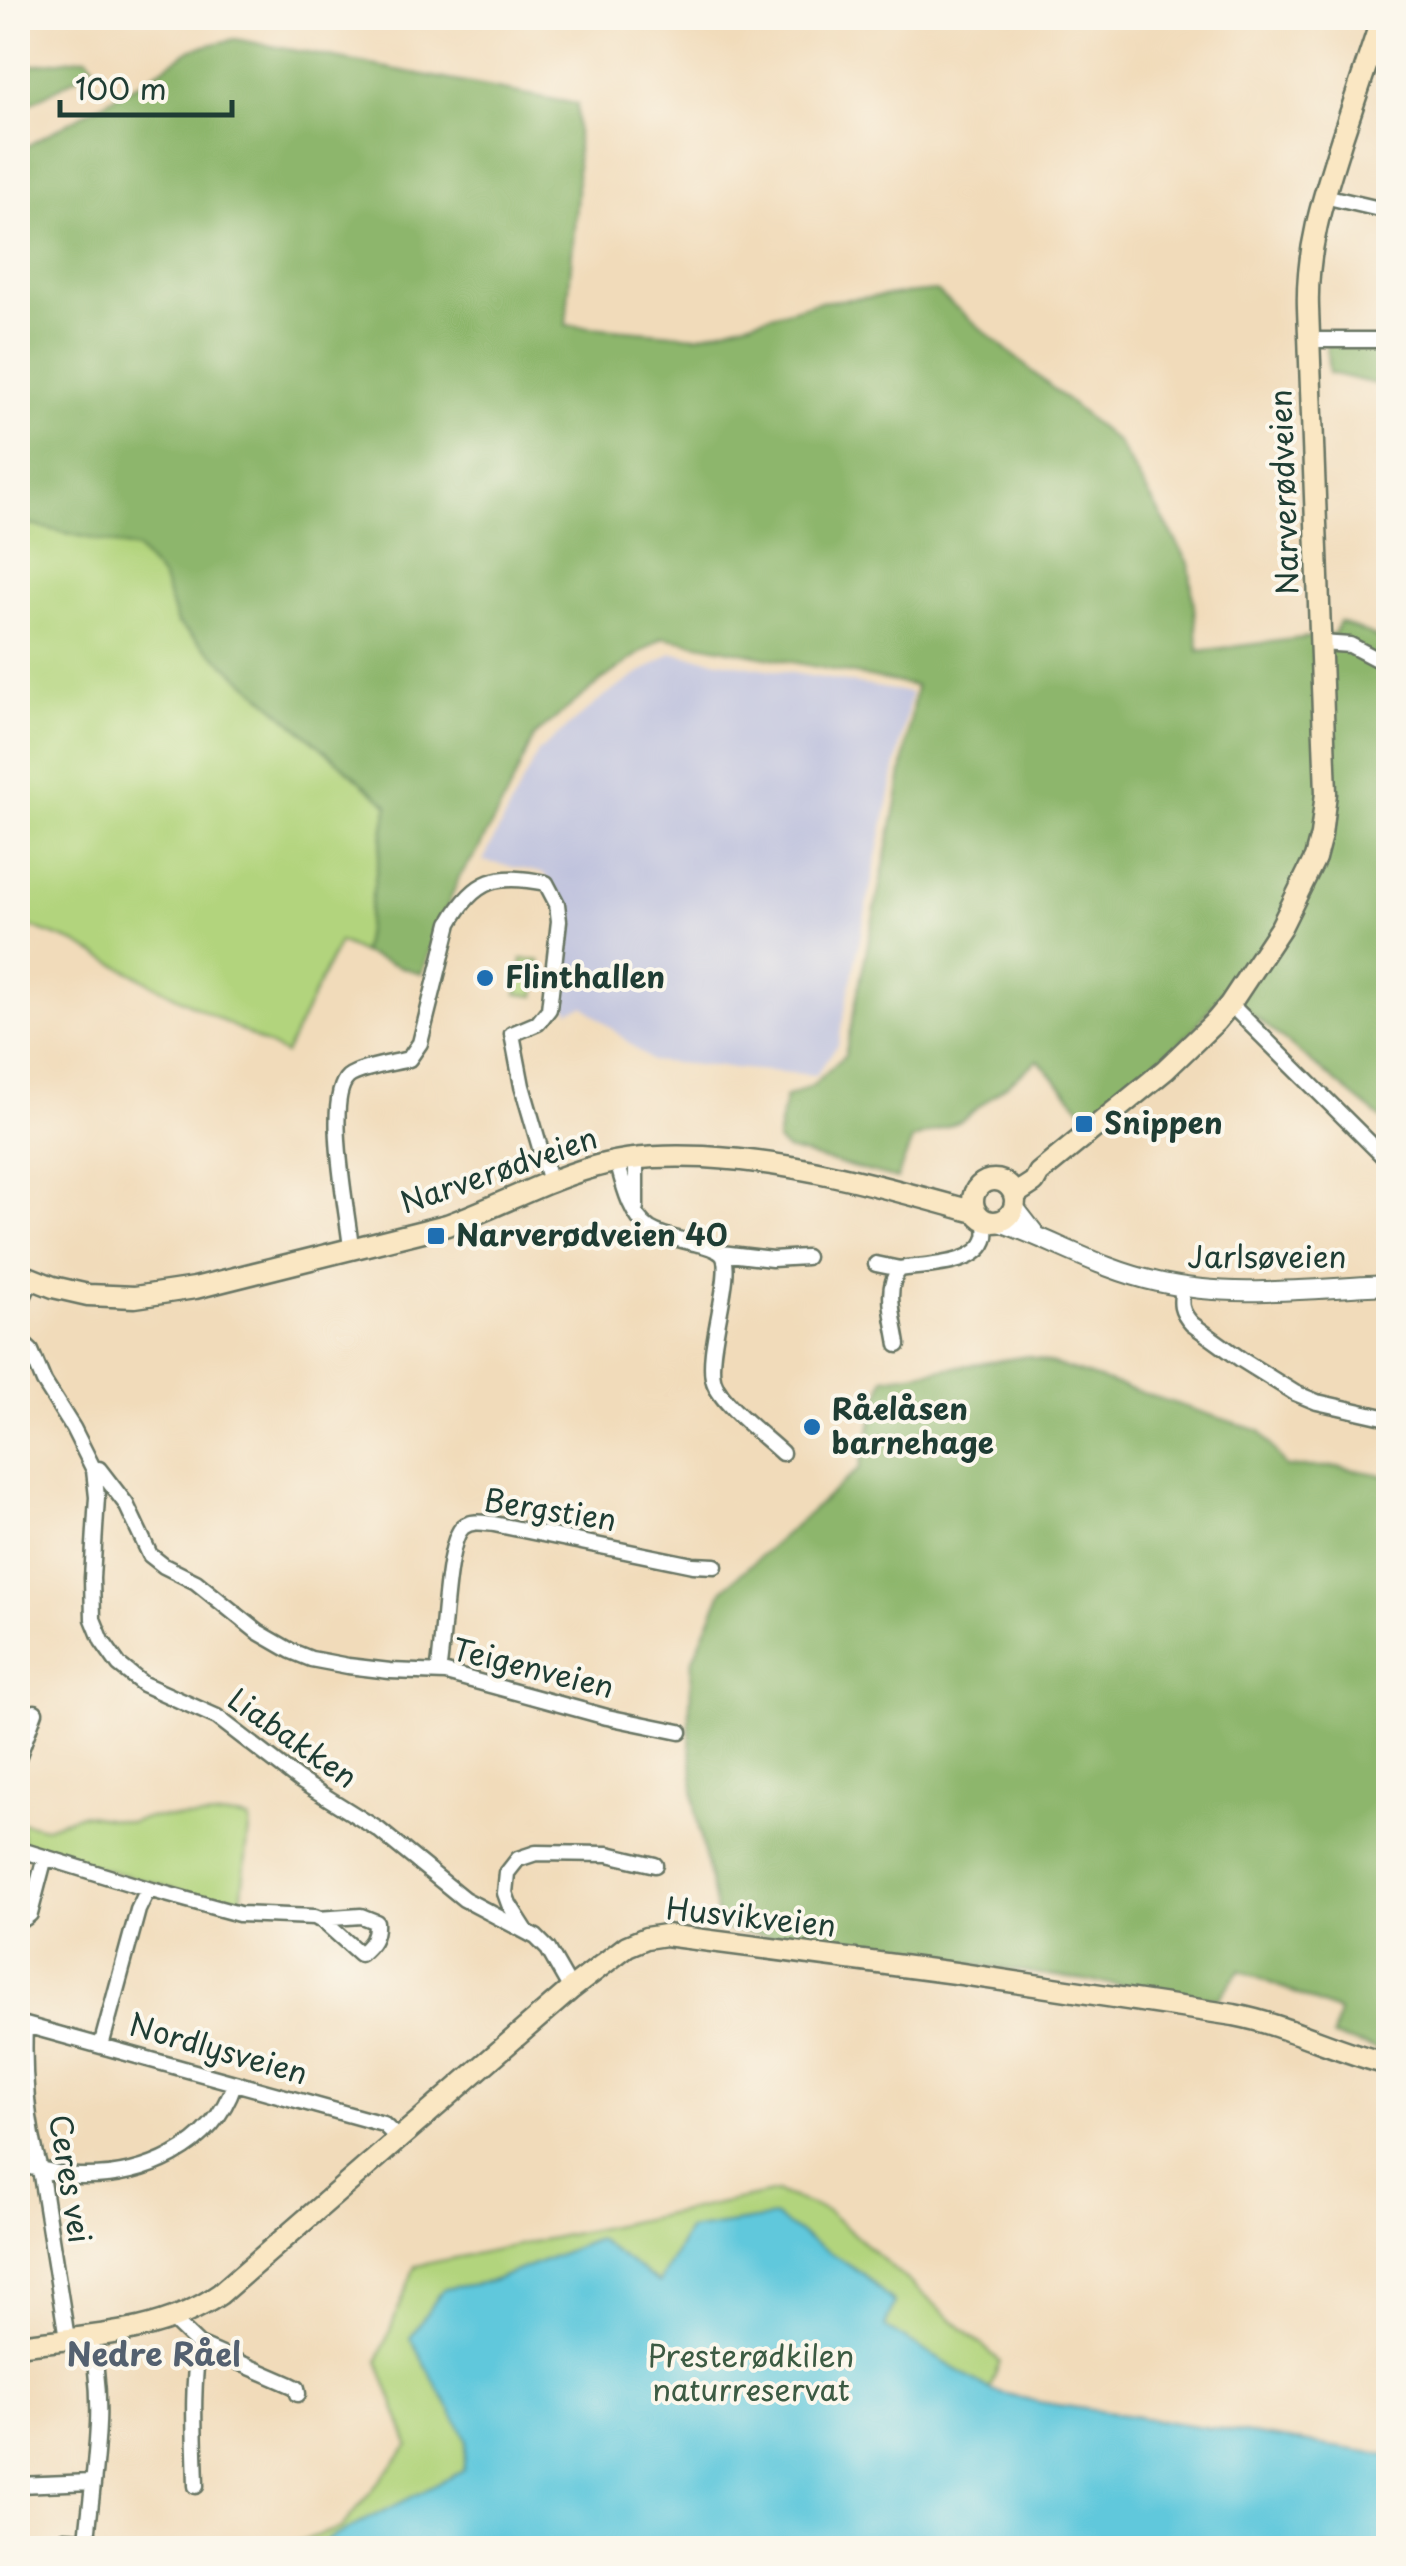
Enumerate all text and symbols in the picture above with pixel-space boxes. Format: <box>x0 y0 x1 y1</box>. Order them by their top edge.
scale bar <box>60 55 232 117</box>
text: 100 m <box>75 65 167 110</box>
street label: Narverødveien <box>1256 388 1309 596</box>
place label: Flinthallen <box>505 953 665 998</box>
marker: Flinthallen <box>474 967 496 989</box>
place label: Snippen <box>1104 1099 1223 1144</box>
marker: Snippen <box>1073 1113 1095 1135</box>
street label: Narverødveien <box>394 1114 603 1223</box>
place label: Narverødveien 40 <box>456 1211 728 1256</box>
marker: Narverødveien 40 <box>425 1225 447 1247</box>
street label: Jarlsøveien <box>1187 1233 1347 1278</box>
place label: Råelåsen barnehage <box>832 1385 994 1464</box>
marker: Råelåsen barnehage <box>801 1416 823 1438</box>
street label: Bergstien <box>481 1476 620 1541</box>
street label: Teigenveien <box>448 1625 619 1708</box>
street label: Liabakken <box>219 1676 367 1798</box>
street label: Husvikveien <box>664 1884 838 1947</box>
street label: Nordlysveien <box>124 2001 313 2095</box>
street label: Ceres vei <box>39 2111 104 2246</box>
district label: Nedre Råel <box>67 2329 241 2377</box>
park label: Presterødkilen naturreservat <box>648 2332 854 2411</box>

